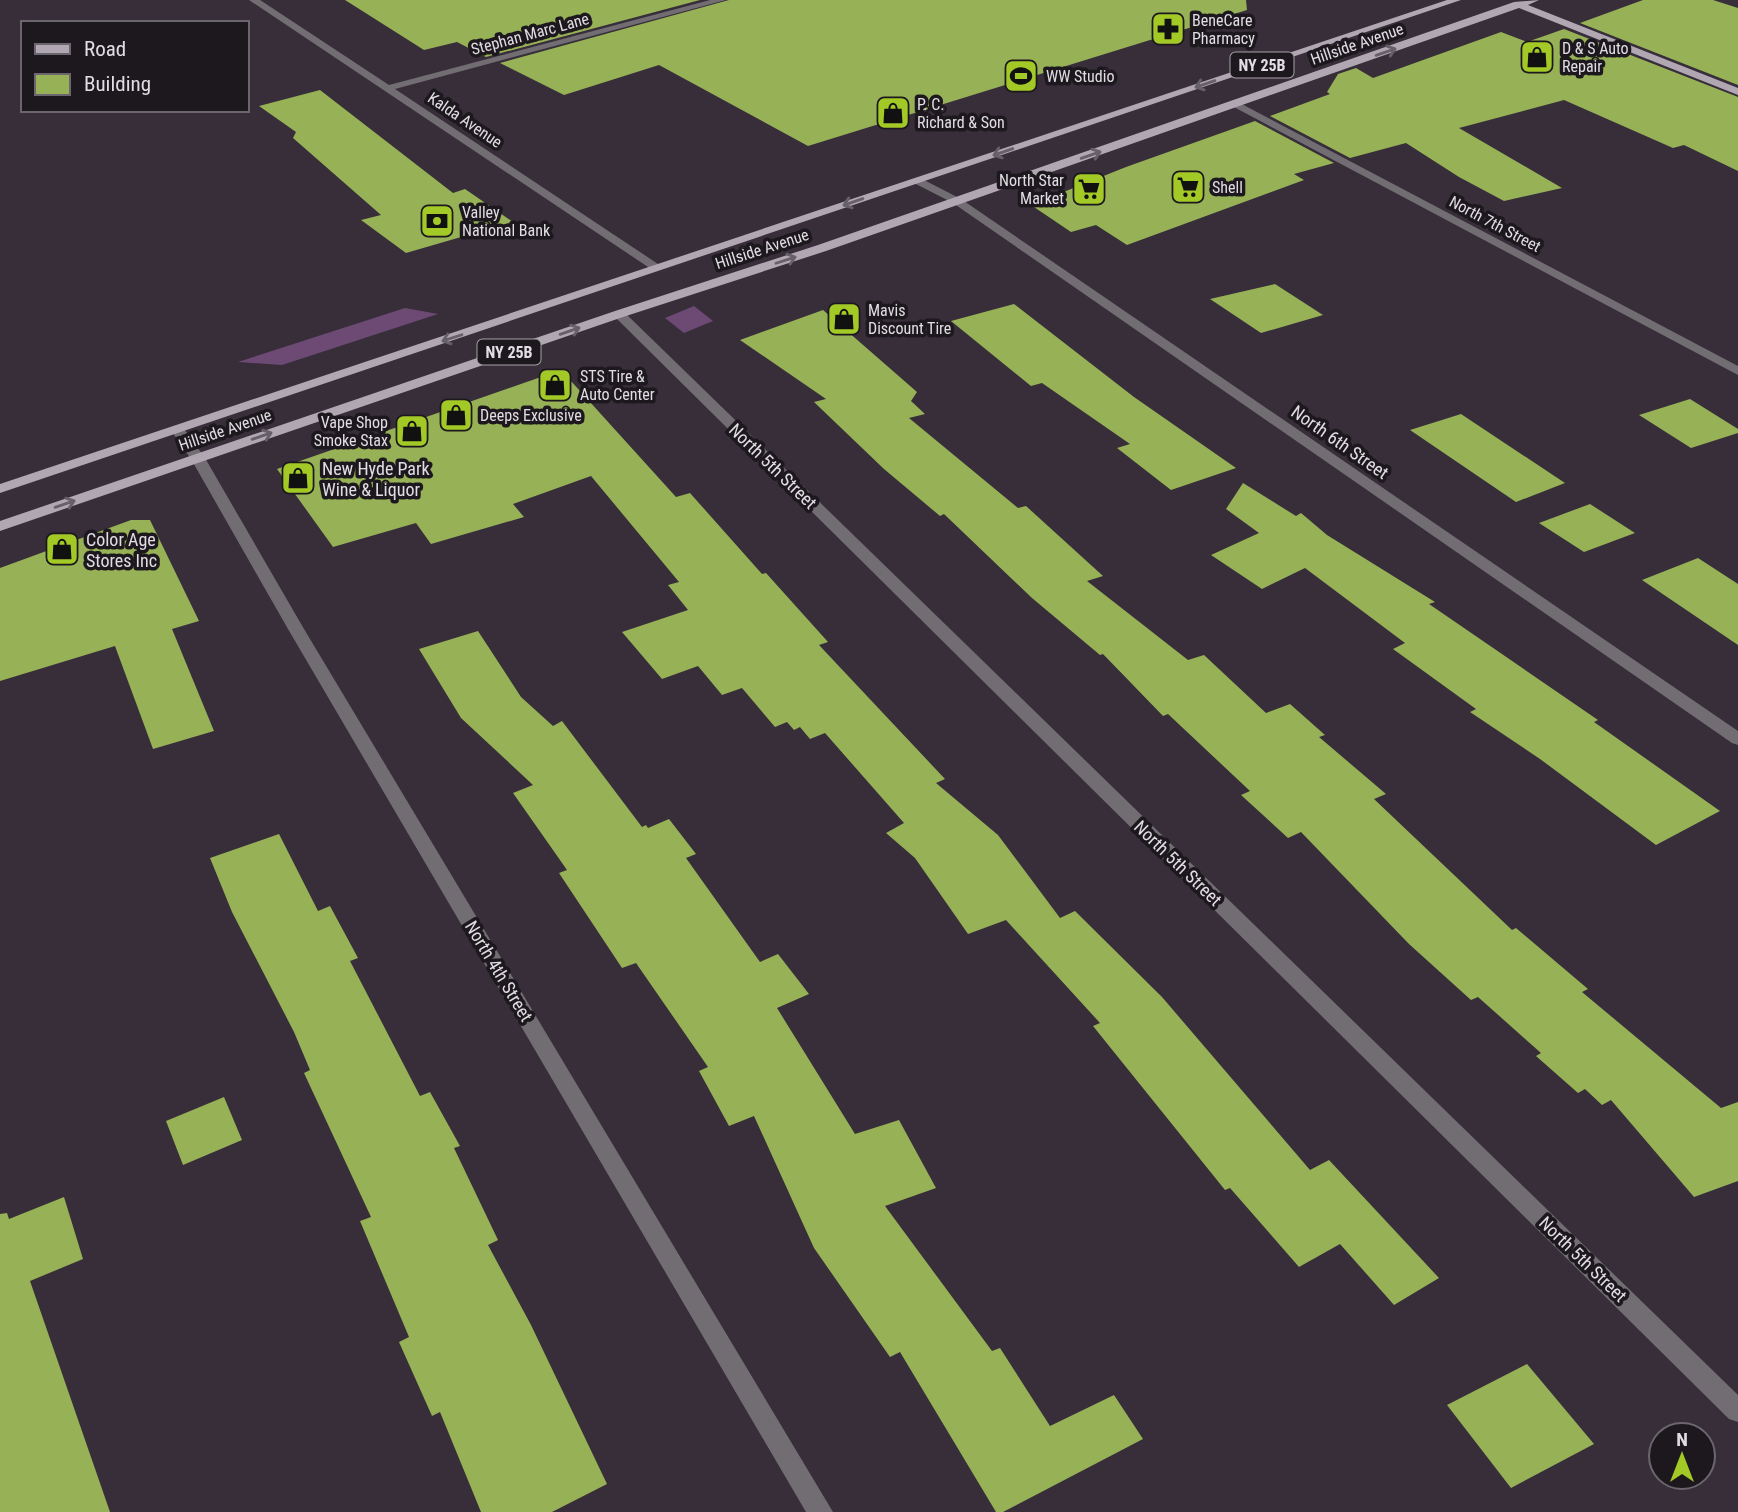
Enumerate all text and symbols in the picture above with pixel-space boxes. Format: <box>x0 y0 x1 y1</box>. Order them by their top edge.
street label: Stephan Marc Lane <box>469 9 591 59</box>
pharmacy icon: BeneCare Pharmacy <box>1149 10 1187 48</box>
place label: BeneCare Pharmacy <box>1192 11 1255 48</box>
street label: Hillside Avenue <box>1308 19 1406 69</box>
legend <box>21 21 248 112</box>
text: Road <box>84 37 126 61</box>
shop icon: D & S Auto Repair <box>1518 38 1556 76</box>
place label: D & S Auto Repair <box>1562 39 1629 76</box>
one-way arrow <box>1374 45 1396 57</box>
road number: NY 25B <box>1230 53 1294 78</box>
sports icon: WW Studio <box>1002 57 1040 95</box>
place label: WW Studio <box>1046 67 1114 86</box>
text: Building <box>84 72 151 96</box>
one-way arrow <box>1195 79 1217 91</box>
street label: Kalda Avenue <box>424 88 506 152</box>
shop icon: P. C. Richard & Son <box>874 94 912 132</box>
place label: P. C. Richard & Son <box>917 95 1005 132</box>
one-way arrow <box>992 146 1014 159</box>
one-way arrow <box>1079 148 1101 160</box>
supermarket icon: Shell <box>1169 168 1207 206</box>
supermarket icon: North Star Market <box>1070 170 1108 208</box>
place label: North Star Market <box>999 171 1064 208</box>
place label: Shell <box>1212 178 1243 197</box>
street label: North 7th Street <box>1446 192 1544 256</box>
one-way arrow <box>843 197 865 210</box>
bank icon: Valley National Bank <box>418 202 456 240</box>
place label: Valley National Bank <box>462 203 551 240</box>
street label: Hillside Avenue <box>713 225 811 273</box>
one-way arrow <box>775 252 797 265</box>
shop icon: Mavis Discount Tire <box>825 300 863 338</box>
place label: Mavis Discount Tire <box>868 301 951 338</box>
one-way arrow <box>559 324 581 336</box>
one-way arrow <box>441 332 463 345</box>
road number: NY 25B <box>477 340 540 364</box>
shop icon: STS Tire & Auto Center <box>536 366 574 404</box>
place label: STS Tire & Auto Center <box>580 367 655 404</box>
shop icon: Deeps Exclusive <box>437 396 475 434</box>
street label: North 6th Street <box>1287 401 1393 483</box>
street label: Hillside Avenue <box>176 405 274 455</box>
place label: Deeps Exclusive <box>480 406 582 425</box>
shop icon: Vape Shop Smoke Stax <box>393 412 431 450</box>
place label: Vape Shop Smoke Stax <box>314 413 388 450</box>
street label: North 5th Street <box>725 419 821 513</box>
one-way arrow <box>251 429 273 441</box>
place label: New Hyde Park Wine & Liquor <box>322 458 430 500</box>
shop icon: New Hyde Park Wine & Liquor <box>279 459 317 497</box>
one-way arrow <box>53 497 75 509</box>
place label: Color Age Stores Inc <box>86 529 157 571</box>
shop icon: Color Age Stores Inc <box>43 530 81 568</box>
street label: North 5th Street <box>1130 816 1226 910</box>
street label: North 4th Street <box>461 917 537 1025</box>
street label: North 5th Street <box>1535 1212 1631 1306</box>
north arrow <box>1647 1421 1717 1491</box>
text: N <box>1676 1428 1688 1451</box>

